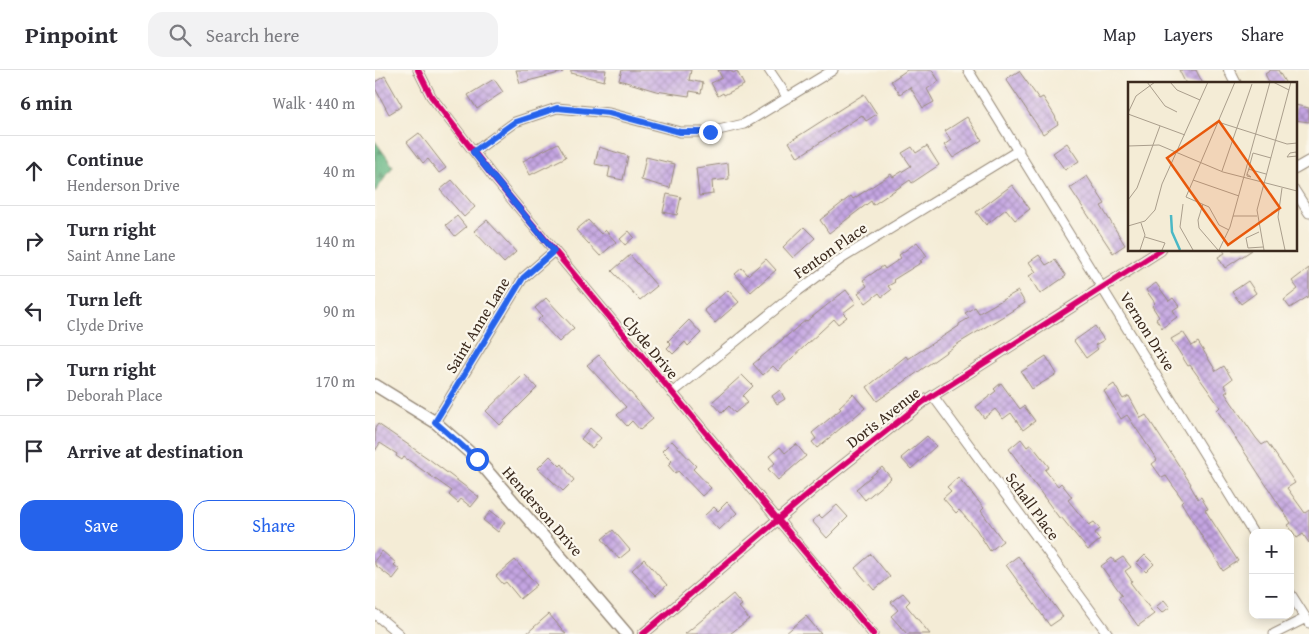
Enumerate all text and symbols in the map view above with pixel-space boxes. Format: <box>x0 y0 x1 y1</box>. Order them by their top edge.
search box <box>148 12 498 57</box>
text: Pinpoint <box>25 17 118 52</box>
icon: search <box>166 21 194 49</box>
text: Search here <box>206 21 299 49</box>
text: Map <box>1103 21 1136 48</box>
text: Layers <box>1164 21 1213 48</box>
text: Share <box>1241 21 1284 48</box>
inset map <box>1128 82 1297 251</box>
text: 6 min <box>20 87 72 118</box>
text: Walk · 440 m <box>272 91 355 115</box>
route end <box>699 121 722 144</box>
text: Continue <box>67 145 144 173</box>
icon: ahead <box>20 157 48 185</box>
text: 40 m <box>323 159 355 183</box>
text: Henderson Drive <box>67 173 180 197</box>
text: Turn right <box>67 215 156 243</box>
street label: Fenton Place <box>788 216 872 284</box>
icon: right <box>20 227 48 255</box>
text: 140 m <box>315 229 355 253</box>
text: Saint Anne Lane <box>67 243 176 267</box>
street label: Saint Anne Lane <box>439 272 515 378</box>
text: Turn left <box>67 285 142 313</box>
street label: Vernon Drive <box>1114 287 1182 375</box>
icon: left <box>20 297 48 325</box>
text: 90 m <box>323 299 355 323</box>
street label: Clyde Drive <box>617 310 685 384</box>
text: Clyde Drive <box>67 313 144 337</box>
text: Turn right <box>67 355 156 383</box>
icon: right <box>20 367 48 395</box>
text: 170 m <box>315 369 355 393</box>
street label: Doris Avenue <box>841 380 925 454</box>
text: Deborah Place <box>67 383 162 407</box>
icon: arrive <box>20 437 48 465</box>
text: Arrive at destination <box>67 437 243 465</box>
route start <box>466 448 489 471</box>
street label: Henderson Drive <box>497 461 589 561</box>
street label: Schall Place <box>1000 467 1066 545</box>
button: Save <box>20 500 183 551</box>
button: Share <box>193 500 355 551</box>
map controls <box>1249 529 1294 619</box>
button: + <box>1249 529 1294 574</box>
button: − <box>1249 574 1294 619</box>

